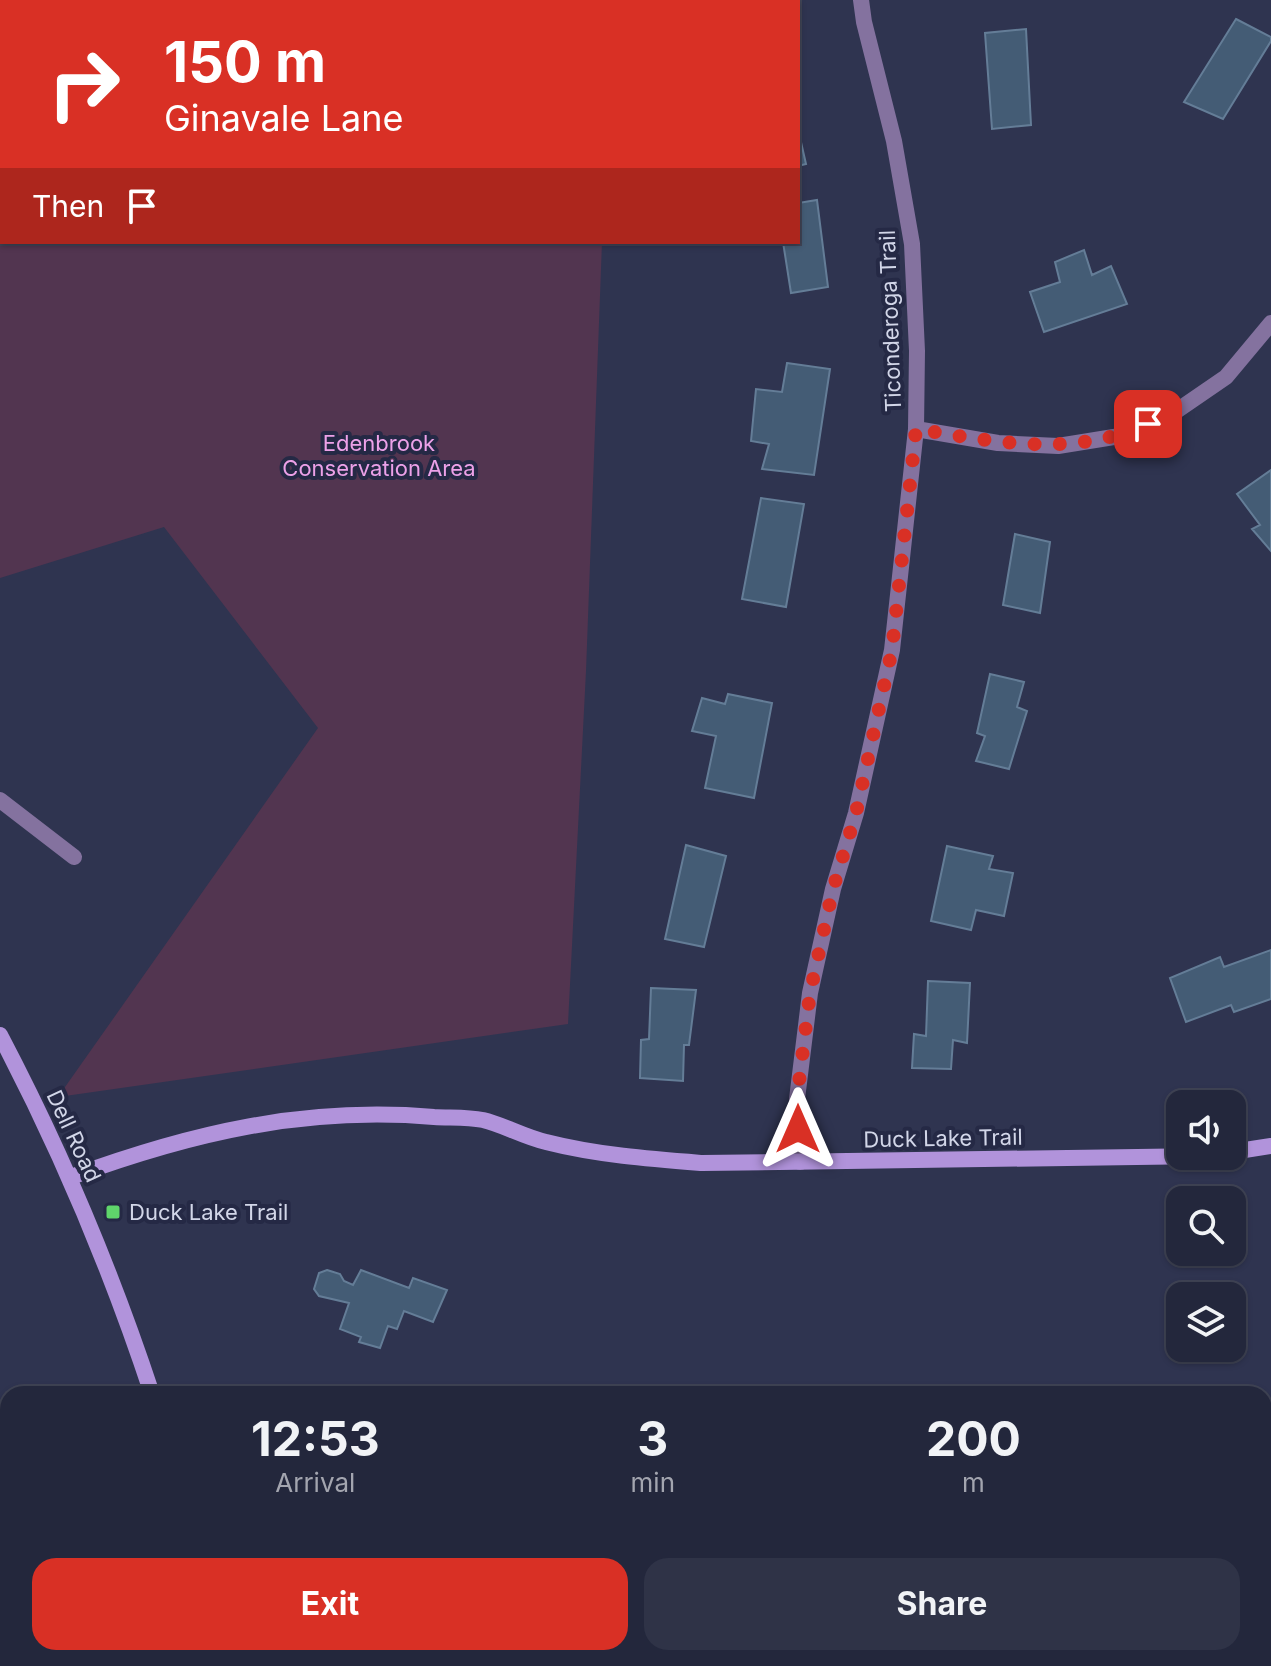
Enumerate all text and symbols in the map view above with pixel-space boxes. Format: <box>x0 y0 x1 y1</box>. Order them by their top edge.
text: 150 m <box>164 28 326 96</box>
icon: right <box>32 32 136 136</box>
text: Ginavale Lane <box>164 96 403 140</box>
icon: arrive <box>120 184 164 228</box>
text: Then <box>32 188 104 224</box>
street label: Ticonderoga Trail <box>874 230 906 412</box>
pin <box>1114 390 1182 458</box>
icon: arrive <box>1126 402 1170 446</box>
park label: Edenbrook Conservation Area <box>282 430 476 481</box>
street label: Dell Road <box>41 1086 107 1186</box>
position arrow <box>756 1087 840 1171</box>
map controls <box>1166 1090 1246 1362</box>
button: sound <box>1166 1090 1246 1170</box>
street label: Duck Lake Trail <box>863 1124 1023 1152</box>
button: search <box>1166 1186 1246 1266</box>
place label: Duck Lake Trail <box>129 1199 288 1225</box>
marker: Duck Lake Trail <box>104 1203 122 1221</box>
button: layers <box>1166 1282 1246 1362</box>
text: 12:53 <box>251 1409 380 1468</box>
text: 3 <box>637 1409 668 1468</box>
text: 200 <box>926 1409 1021 1468</box>
text: Arrival <box>275 1467 355 1498</box>
text: min <box>631 1467 675 1498</box>
text: m <box>962 1467 985 1498</box>
button: Exit <box>32 1558 628 1650</box>
button: Share <box>644 1558 1240 1650</box>

